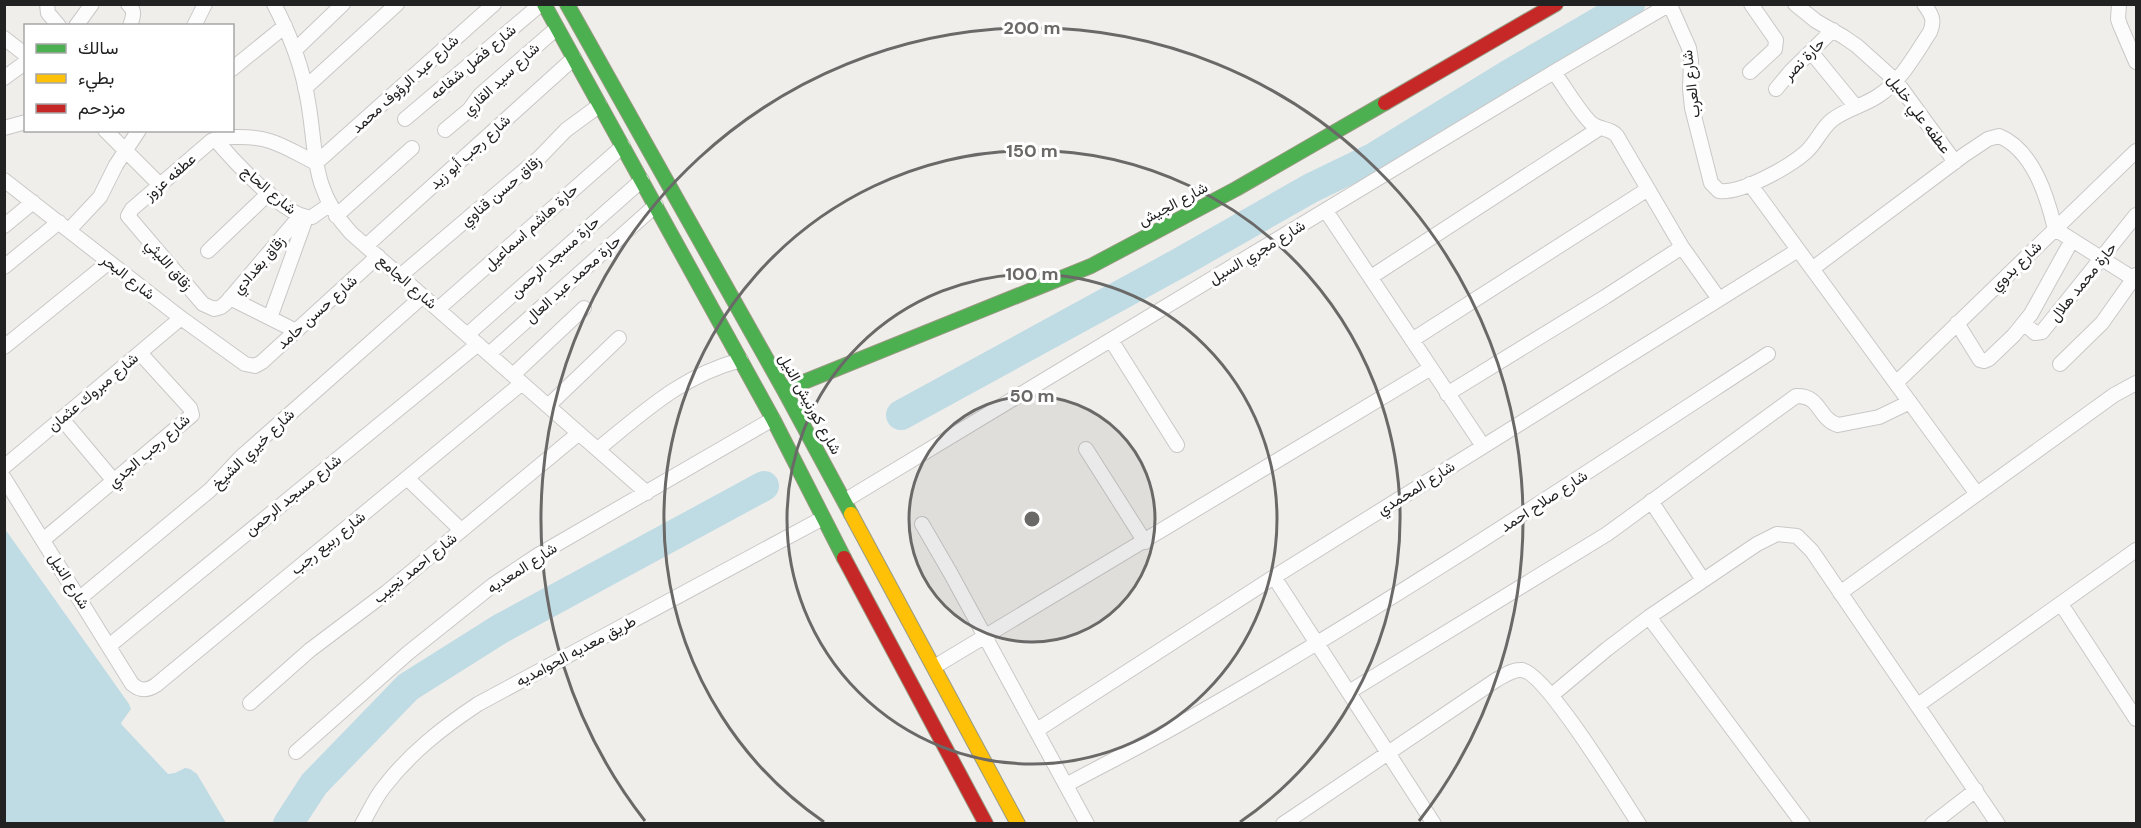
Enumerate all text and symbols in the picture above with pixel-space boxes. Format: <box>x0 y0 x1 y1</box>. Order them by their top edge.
text: 200 m <box>1004 16 1060 40</box>
street label: شارع فضل شفاعه <box>426 20 521 105</box>
legend <box>24 24 234 132</box>
street label: شارع عبد الرؤوف محمد <box>347 30 464 138</box>
street label: حارة نصر <box>1778 33 1829 85</box>
text: سالك <box>78 36 118 60</box>
street label: شارع سيد القاري <box>458 38 546 122</box>
street label: شارع العرب <box>1677 49 1706 119</box>
text: بطيء <box>78 66 114 93</box>
street label: عطفه علي خليل <box>1880 70 1955 160</box>
text: مزدحم <box>78 96 125 120</box>
street label: شارع رجب أبو زيد <box>425 110 516 194</box>
text: 150 m <box>1006 139 1058 163</box>
street label: عطفه عزوز <box>139 149 200 206</box>
street label: زقاق حسن قناوي <box>456 151 548 233</box>
street label: شارع الحاج <box>237 161 301 220</box>
street label: شارع الجيش <box>1135 177 1212 232</box>
street label: حارة هاشم اسماعيل <box>480 179 582 275</box>
street label: حارة مسجد الرحمن <box>506 212 604 302</box>
street label: شارع مجري السيل <box>1205 215 1311 291</box>
street label: زقاق بغدادي <box>228 231 292 301</box>
street label: حارة محمد عبد العال <box>521 231 625 327</box>
street label: زقاق الليثي <box>139 235 197 297</box>
street label: شارع بدوي <box>1986 237 2048 298</box>
street label: حارة محمد هلال <box>2045 238 2121 326</box>
street label: شارع البحر <box>96 249 159 305</box>
street label: شارع الجامع <box>372 250 441 314</box>
text: 100 m <box>1005 262 1059 286</box>
street label: شارع حسن حامد <box>273 270 362 354</box>
street label: شارع مبروك عثمان <box>43 348 143 437</box>
street label: شارع كورنيش النيل <box>773 350 846 459</box>
text: 50 m <box>1009 384 1055 408</box>
street label: شارع خيري الشيخ <box>207 404 301 496</box>
street label: شارع رجب الجدي <box>104 410 196 494</box>
street label: شارع مسجد الرحمن <box>241 450 346 541</box>
street label: شارع المحمدي <box>1373 456 1460 522</box>
street label: شارع صلاح احمد <box>1497 465 1592 537</box>
street label: شارع ربيع رجب <box>287 507 370 580</box>
centre of rings <box>1022 509 1042 529</box>
street label: شارع احمد نجيب <box>369 528 462 609</box>
street label: شارع المعديه <box>483 538 561 599</box>
street label: شارع النيل <box>43 549 94 614</box>
street label: طريق معديه الحوامديه <box>512 611 640 691</box>

